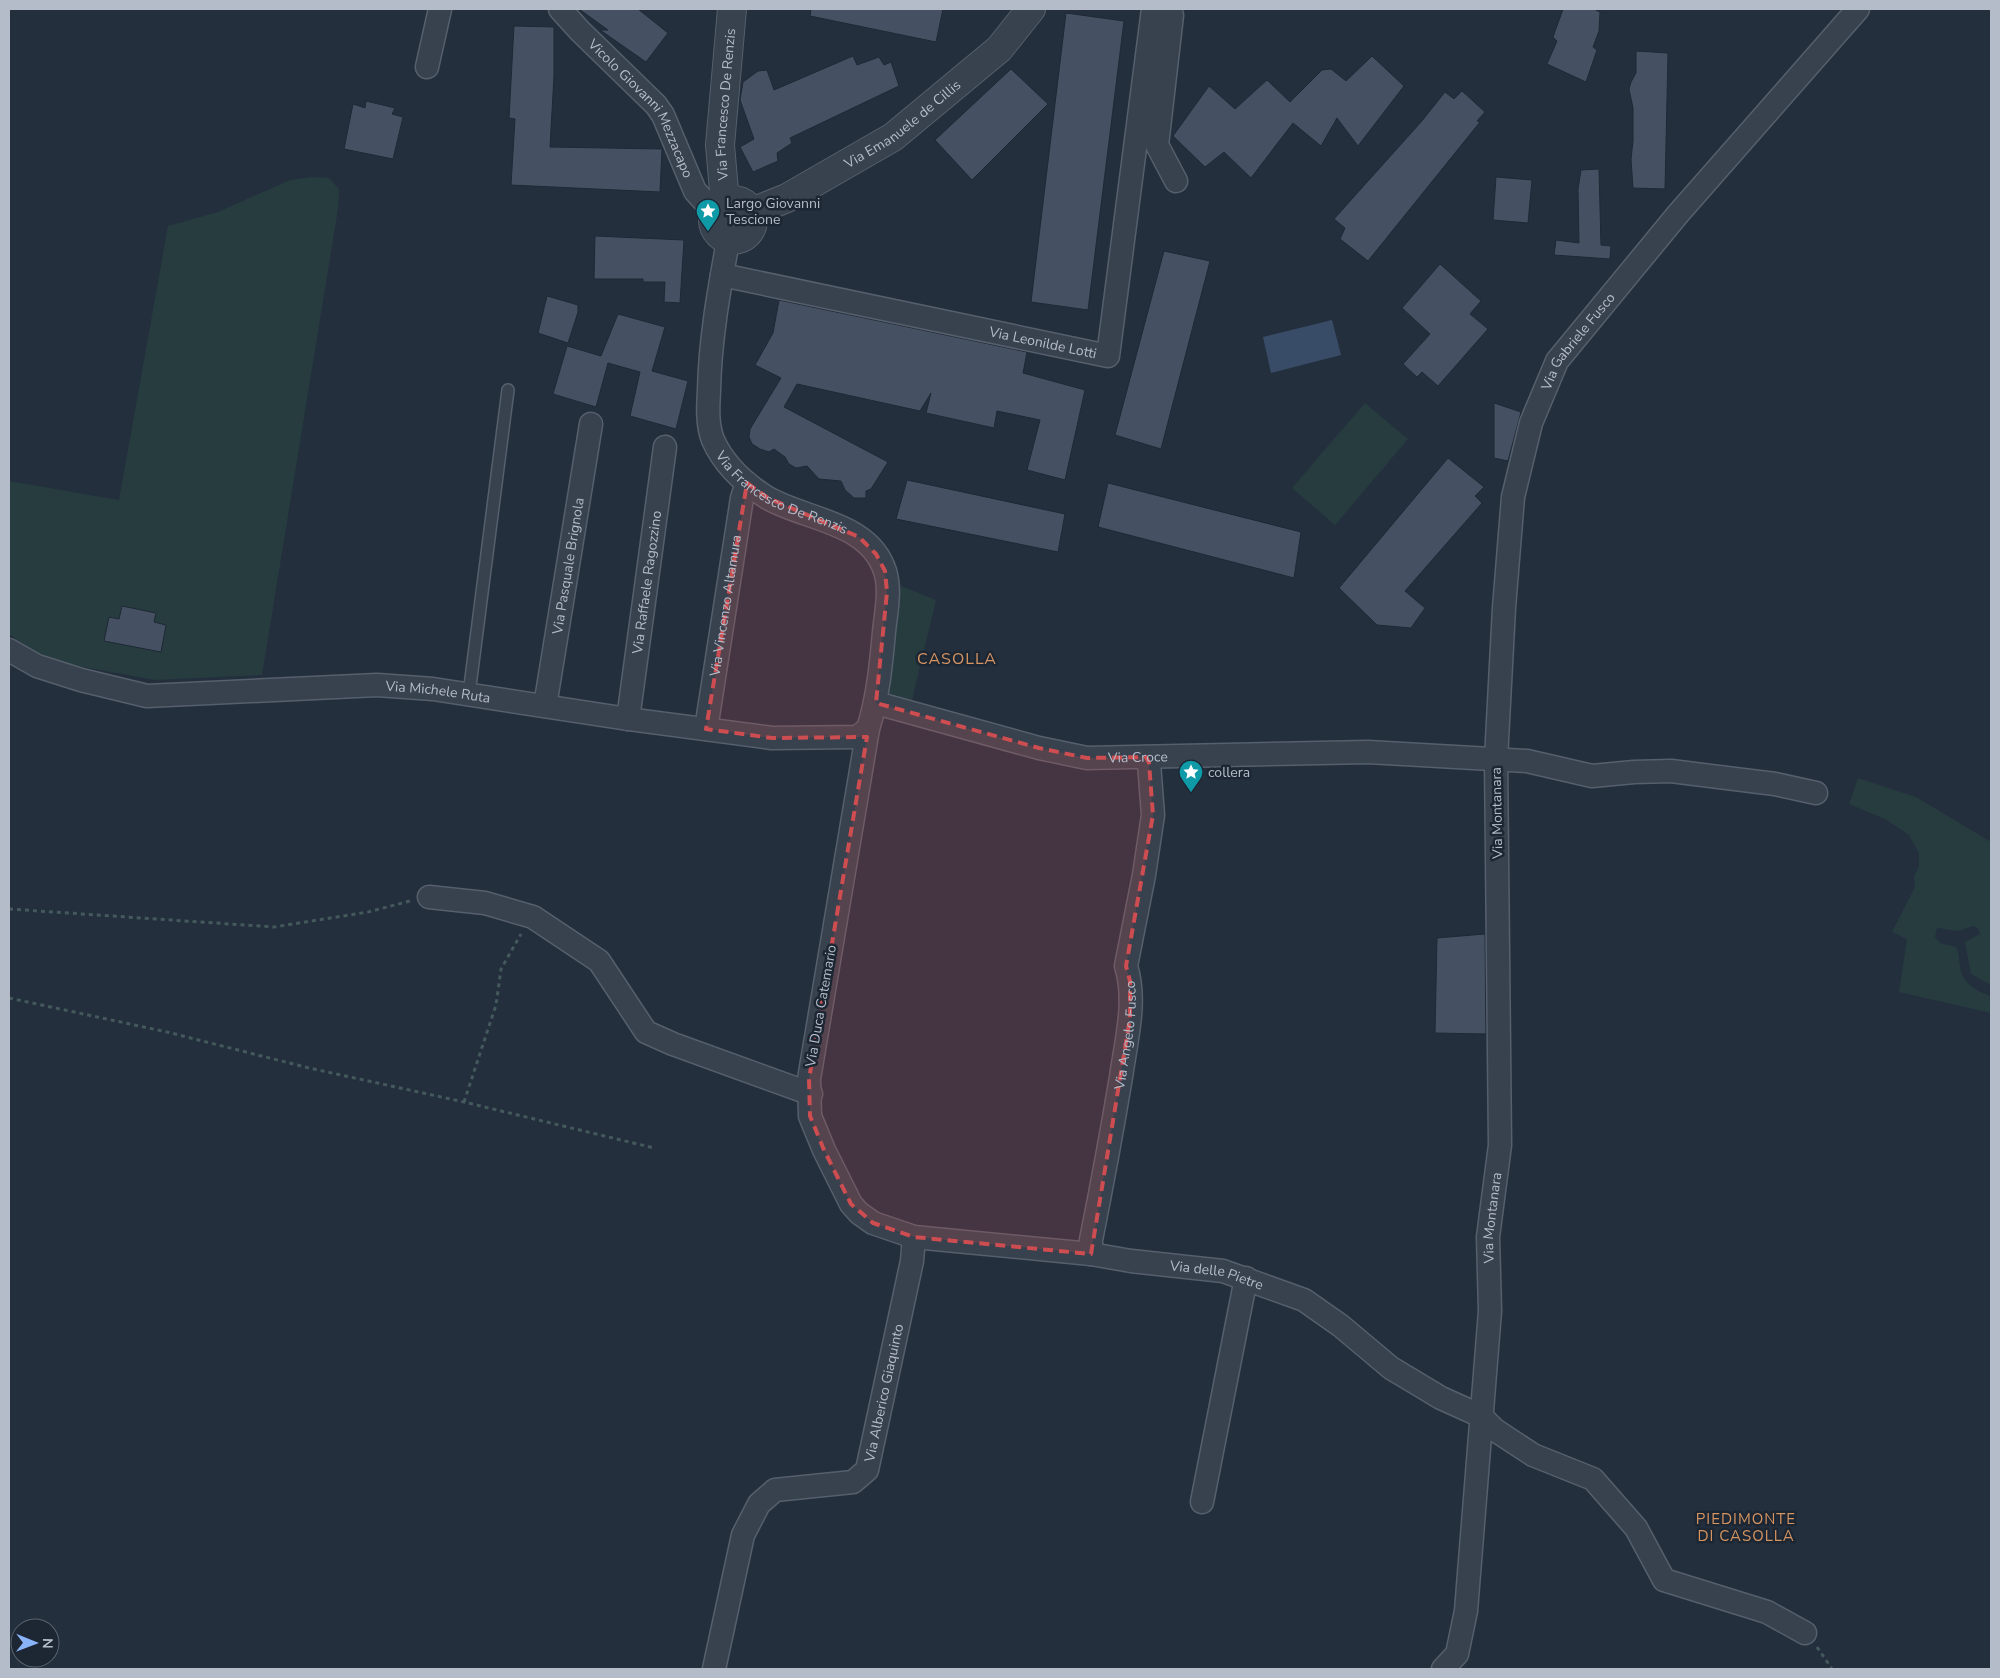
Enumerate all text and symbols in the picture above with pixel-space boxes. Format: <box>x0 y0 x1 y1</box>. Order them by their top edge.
street label: Via Francesco De Renzis <box>710 27 740 182</box>
street label: Vicolo Giovanni Mezzacapo <box>583 34 698 181</box>
street label: Via Emanuele de Cillis <box>840 75 965 173</box>
place label: Largo Giovanni Tescione <box>726 194 820 229</box>
place icon: Largo Giovanni Tescione <box>695 198 721 232</box>
street label: Via Gabriele Fusco <box>1536 288 1619 394</box>
street label: Via Leonilde Lotti <box>987 322 1098 363</box>
street label: Via Francesco De Renzis <box>711 446 851 539</box>
street label: Via Pasquale Brignola <box>547 496 588 637</box>
street label: Via Raffaele Ragozzino <box>627 509 666 656</box>
street label: Via Vincenzo Altamura <box>705 533 746 679</box>
district label: CASOLLA <box>917 648 997 670</box>
street label: Via Michele Ruta <box>384 676 492 707</box>
street label: Via Croce <box>1107 747 1168 767</box>
place icon: collera <box>1178 759 1204 793</box>
place label: collera <box>1208 763 1250 782</box>
street label: Via Montanara <box>1487 767 1507 860</box>
street label: Via Duca Catemario <box>801 943 841 1070</box>
street label: Via Angelo Fusco <box>1109 979 1140 1092</box>
street label: Via Montanara <box>1478 1171 1506 1265</box>
street label: Via delle Pietre <box>1168 1256 1266 1294</box>
street label: Via Alberico Giaquinto <box>859 1322 908 1465</box>
district label: PIEDIMONTE DI CASOLLA <box>1696 1509 1796 1546</box>
north arrow <box>10 1618 60 1668</box>
text: N <box>38 1638 57 1649</box>

